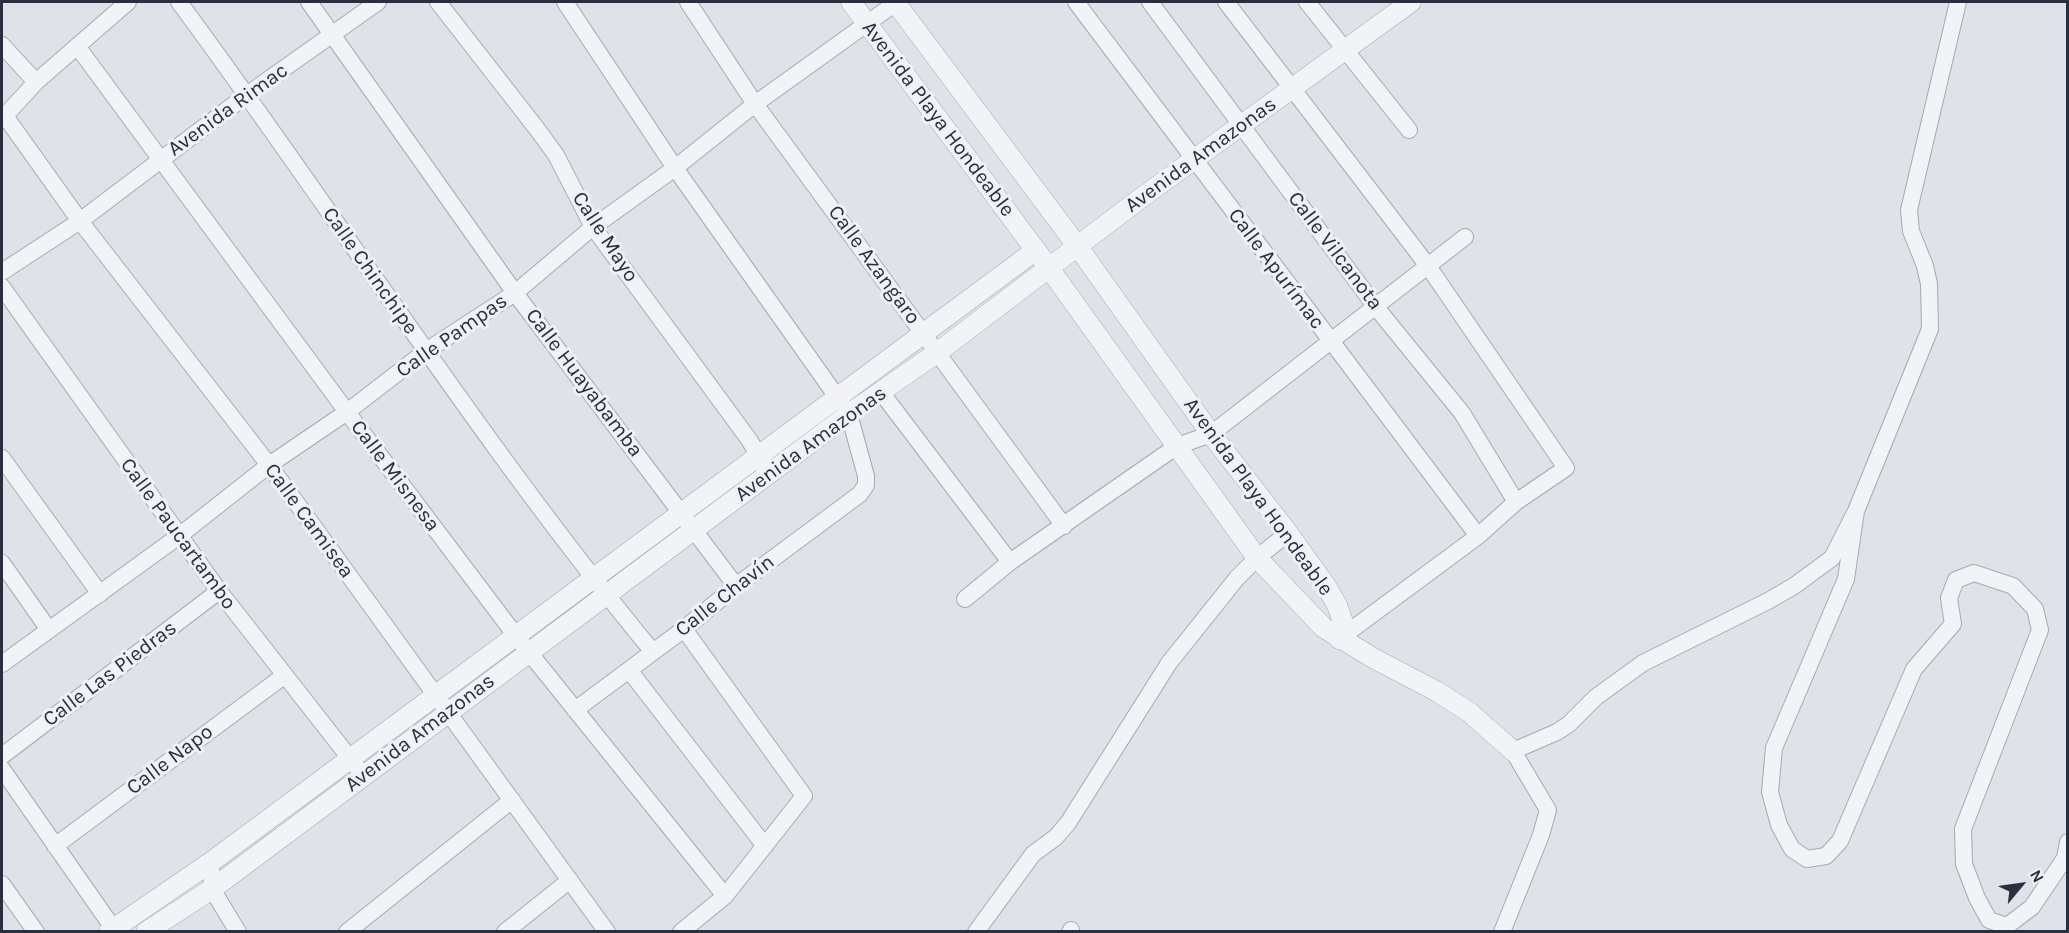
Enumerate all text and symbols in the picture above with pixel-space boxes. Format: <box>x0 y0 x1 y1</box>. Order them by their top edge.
street label: Avenida Playa Hondeable <box>856 16 1020 222</box>
street label: Avenida Rimac <box>163 58 293 162</box>
street label: Avenida Amazonas <box>1120 92 1282 218</box>
street label: Calle Mayo <box>567 187 643 287</box>
street label: Calle Vilcanota <box>1282 187 1388 315</box>
street label: Calle Azangaro <box>822 201 926 329</box>
street label: Calle Chinchipe <box>317 203 423 339</box>
street label: Calle Apurímac <box>1222 204 1330 334</box>
street label: Calle Pampas <box>392 288 512 384</box>
street label: Calle Huayabamba <box>520 304 648 462</box>
street label: Avenida Amazonas <box>730 381 892 507</box>
street label: Avenida Playa Hondeable <box>1178 393 1338 601</box>
street label: Calle Misnesa <box>345 415 445 537</box>
street label: Calle Paucartambo <box>115 453 241 615</box>
street label: Calle Camisea <box>259 459 359 583</box>
street label: Calle Chavín <box>671 550 779 642</box>
street label: Calle Las Piedras <box>38 616 182 732</box>
street label: Avenida Amazonas <box>340 669 500 797</box>
street label: Calle Napo <box>122 719 218 801</box>
north arrow <box>1991 855 2051 915</box>
text: N <box>2026 866 2048 886</box>

